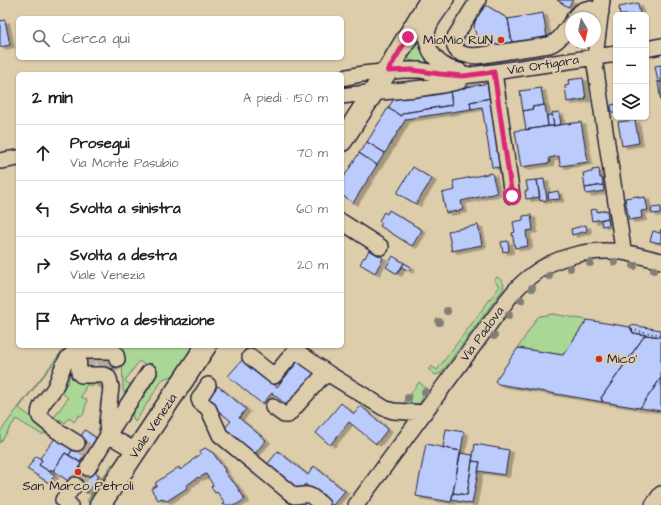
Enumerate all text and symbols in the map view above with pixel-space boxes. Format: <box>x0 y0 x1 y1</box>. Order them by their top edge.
north arrow <box>565 12 601 48</box>
map controls <box>613 12 649 120</box>
button: + <box>613 12 649 48</box>
search box <box>16 16 344 60</box>
icon: search <box>30 27 52 49</box>
text: Cerca qui <box>62 28 130 49</box>
route end <box>399 28 417 46</box>
place label: MioMio RUN <box>423 31 493 49</box>
marker: MioMio RUN <box>496 35 506 45</box>
button: − <box>613 48 649 84</box>
street label: Via Ortigara <box>506 50 581 81</box>
button: layers <box>613 84 649 120</box>
text: 2 min <box>32 86 73 110</box>
text: A piedi · 150 m <box>243 89 328 107</box>
text: Prosegui <box>70 133 130 154</box>
icon: ahead <box>32 142 54 164</box>
text: 70 m <box>296 144 328 162</box>
text: Via Monte Pasubio <box>70 154 179 172</box>
route start <box>503 187 521 205</box>
icon: left <box>32 198 54 220</box>
text: Svolta a sinistra <box>70 198 181 219</box>
text: 60 m <box>296 200 328 218</box>
text: Svolta a destra <box>70 245 177 266</box>
icon: right <box>32 254 54 276</box>
text: 20 m <box>297 256 328 274</box>
text: Viale Venezia <box>70 266 145 284</box>
street label: Via Padova <box>456 302 508 365</box>
icon: arrive <box>32 310 54 332</box>
text: Arrivo a destinazione <box>70 310 215 331</box>
place label: Mico' <box>607 350 637 368</box>
marker: Mico' <box>594 354 604 364</box>
street label: Viale Venezia <box>125 390 182 462</box>
marker: San Marco Petroli <box>73 467 83 477</box>
place label: San Marco Petroli <box>22 477 134 495</box>

